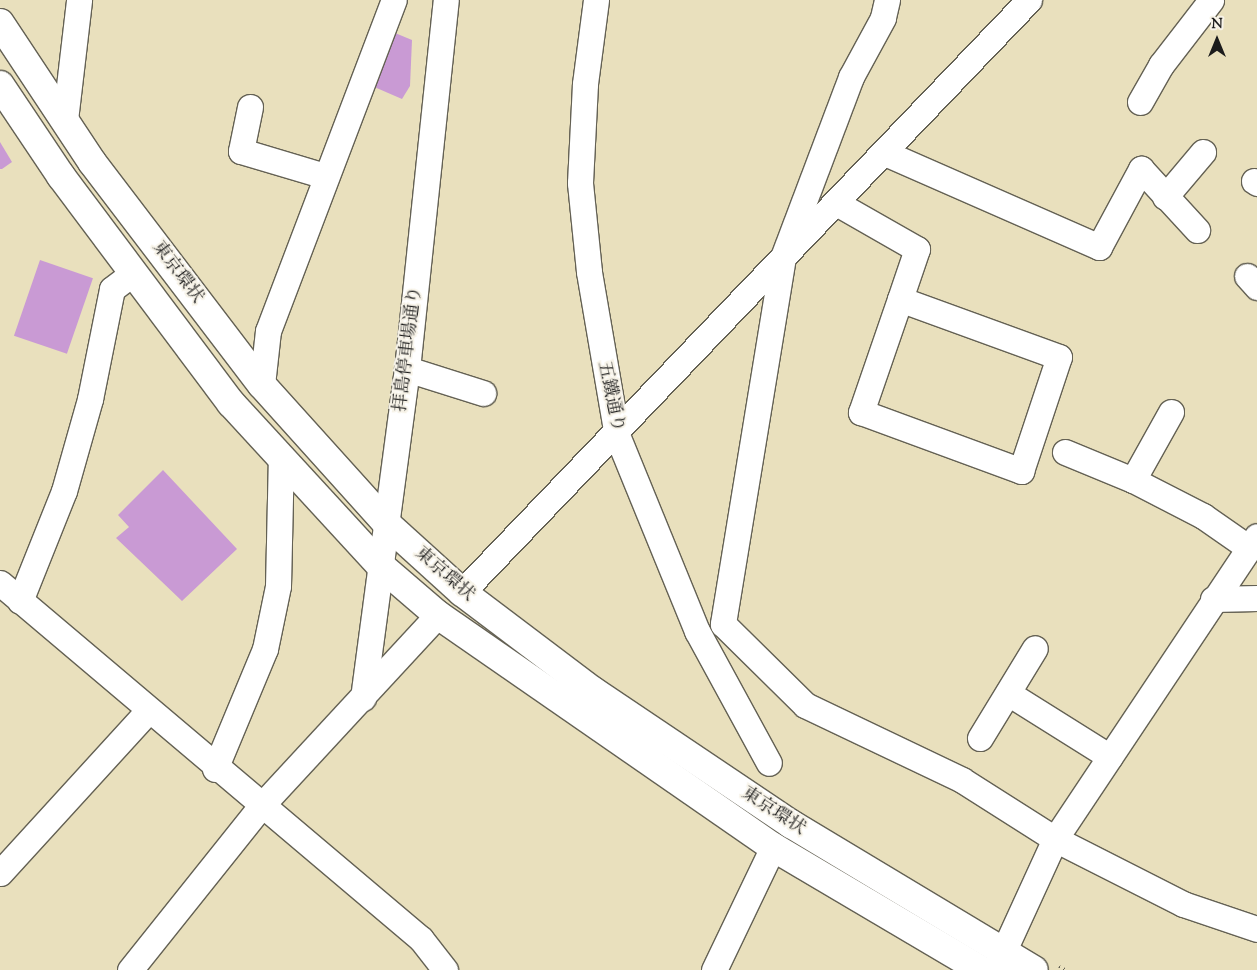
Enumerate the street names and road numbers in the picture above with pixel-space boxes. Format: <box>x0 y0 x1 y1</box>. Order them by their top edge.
street label: 東京環状 <box>147 238 207 308</box>
street label: 拝島停車場通り <box>391 285 427 413</box>
street label: 五鐵通り <box>592 360 628 434</box>
street label: 東京環状 <box>410 543 478 607</box>
street label: 東京環状 <box>737 783 809 841</box>

